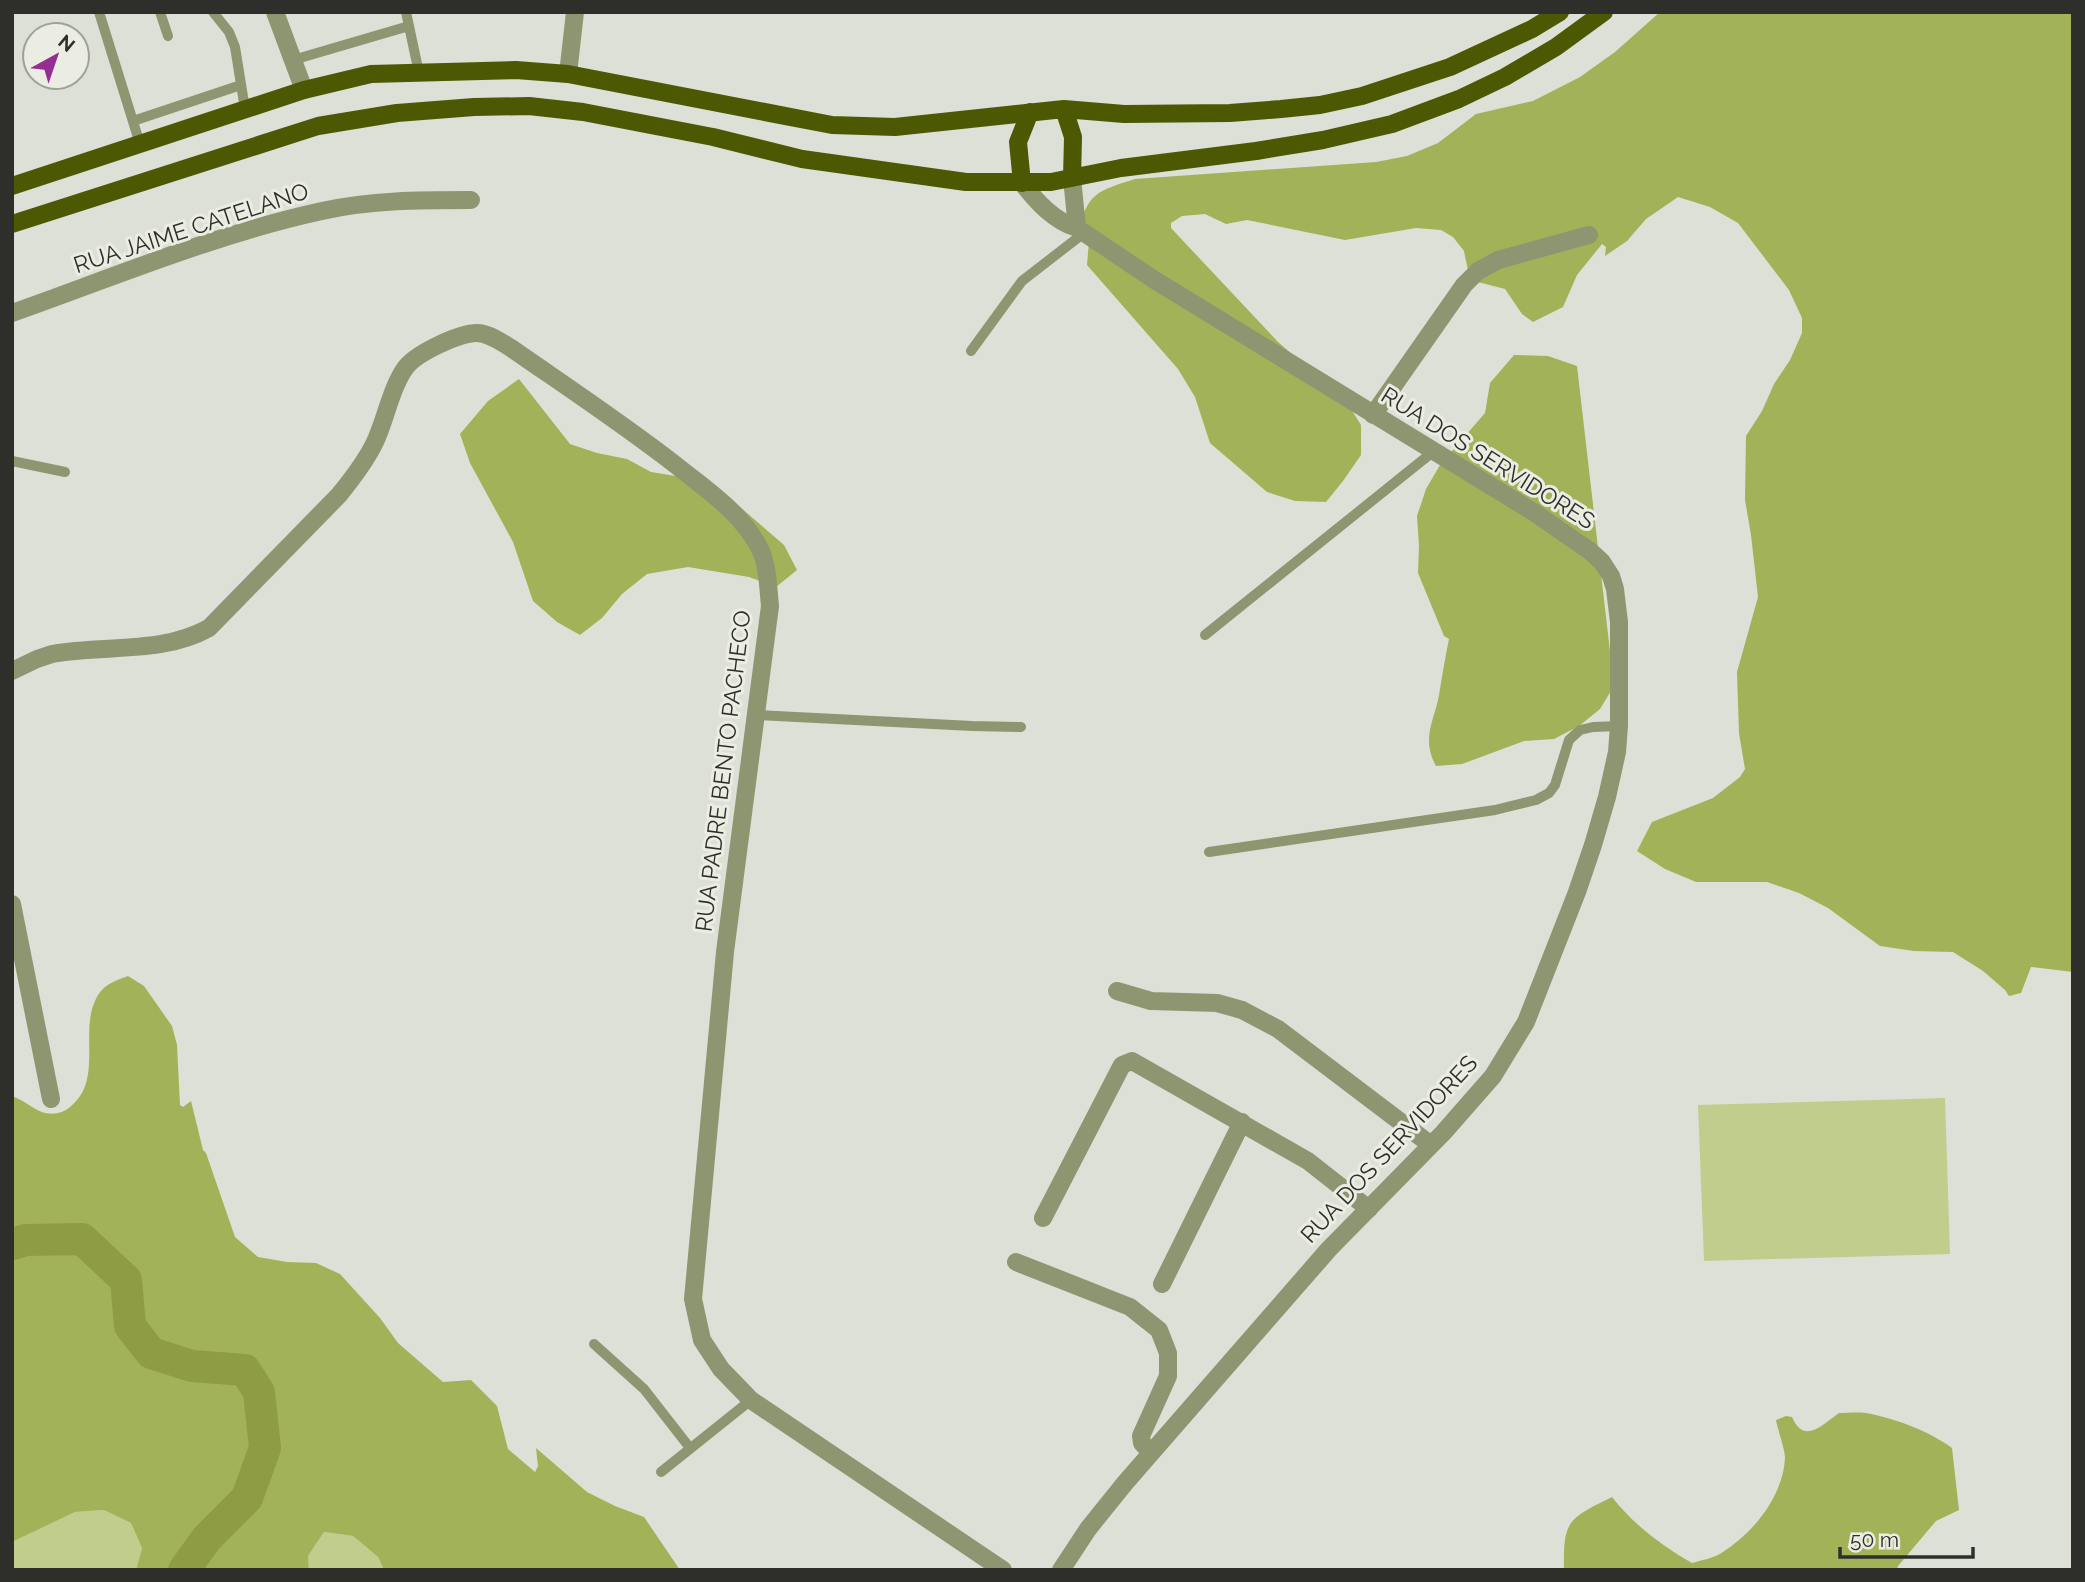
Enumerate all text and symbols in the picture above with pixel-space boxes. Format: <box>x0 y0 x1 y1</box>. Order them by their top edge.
north arrow <box>21 21 91 91</box>
text: N <box>54 30 80 56</box>
street label: RUA JAIME CATELANO <box>70 177 312 278</box>
street label: RUA DOS SERVIDORES <box>1377 381 1600 534</box>
street label: RUA PADRE BENTO PACHECO <box>689 609 756 933</box>
street label: RUA DOS SERVIDORES <box>1295 1049 1483 1248</box>
scale bar <box>1840 1516 1973 1560</box>
text: 50 m <box>1850 1527 1899 1552</box>

